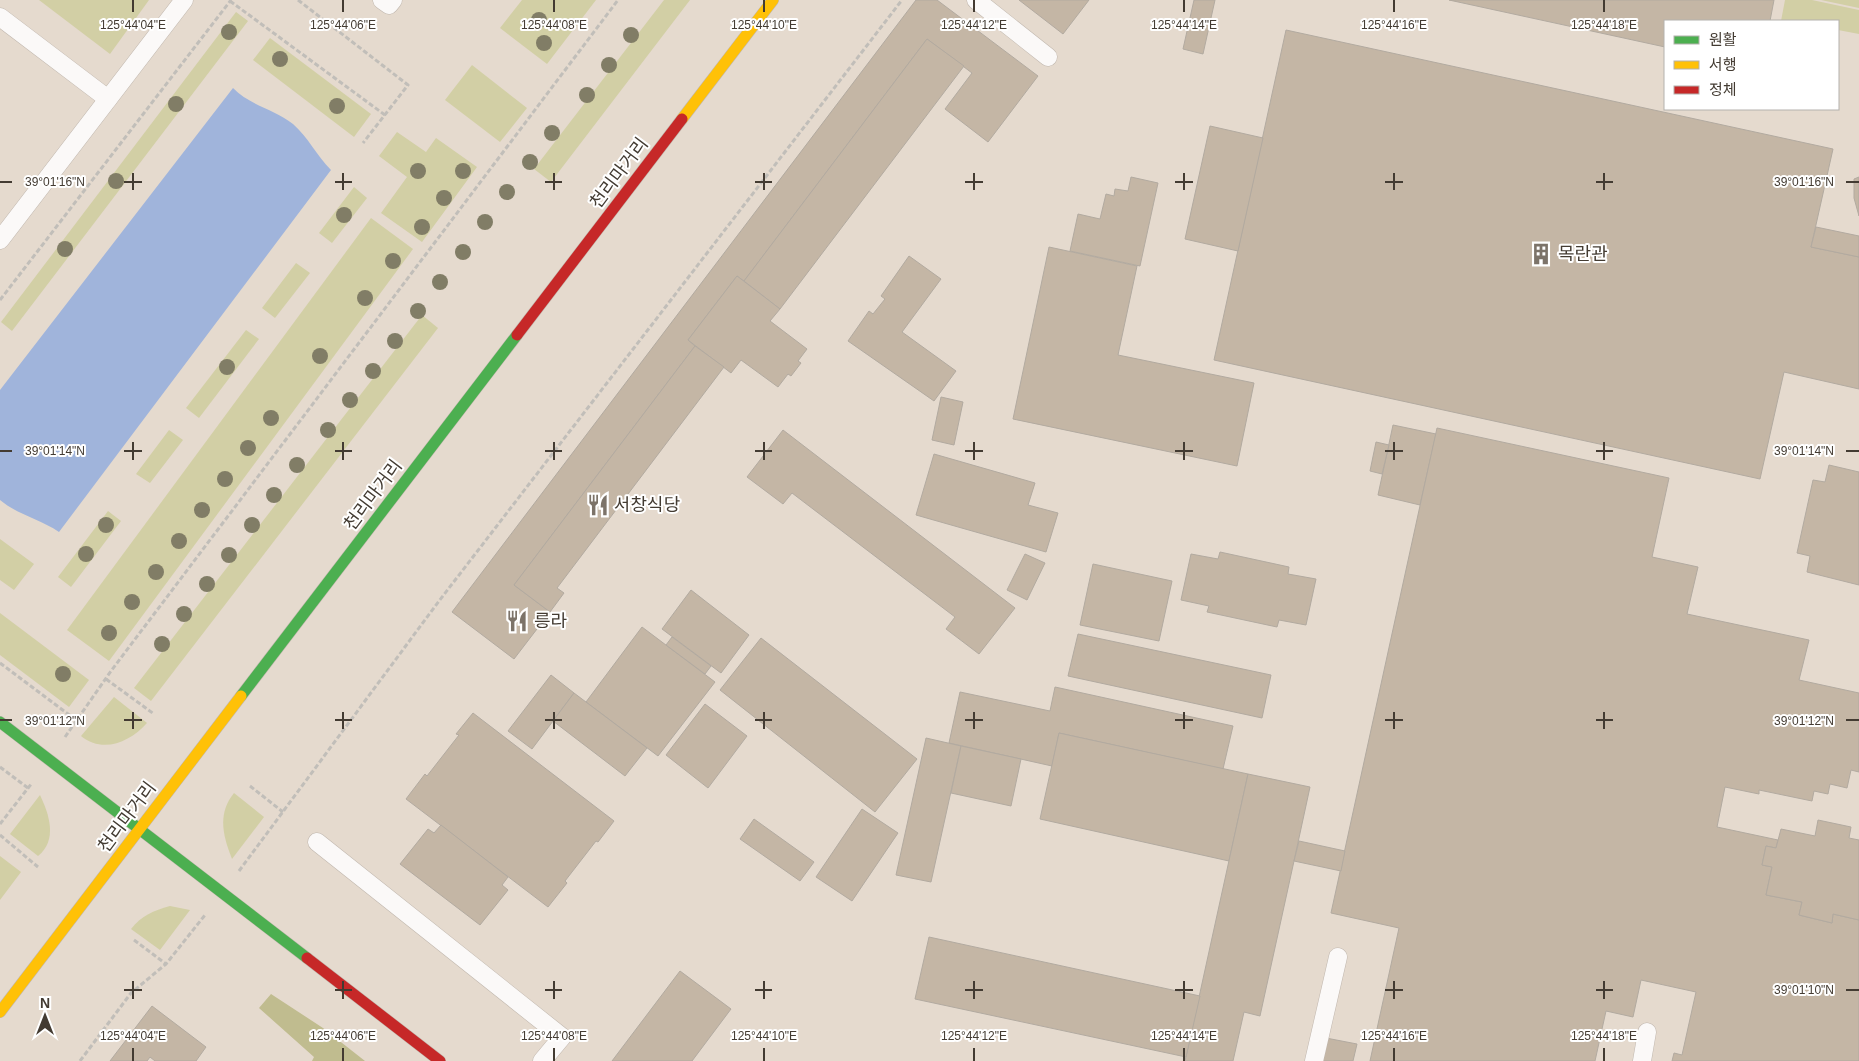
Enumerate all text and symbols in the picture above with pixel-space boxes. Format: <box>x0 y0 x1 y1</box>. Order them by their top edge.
text: 125°44'04"E <box>100 18 166 32</box>
text: 125°44'06"E <box>310 18 376 32</box>
text: 125°44'08"E <box>521 18 587 32</box>
text: 125°44'10"E <box>731 18 797 32</box>
text: 125°44'12"E <box>941 18 1007 32</box>
text: 125°44'14"E <box>1151 18 1217 32</box>
text: 125°44'16"E <box>1361 18 1427 32</box>
text: 125°44'18"E <box>1571 18 1637 32</box>
legend <box>1664 20 1839 110</box>
text: 원활 <box>1709 31 1737 48</box>
text: 서행 <box>1709 56 1737 73</box>
text: 정체 <box>1709 81 1737 98</box>
street label: 천리마거리 <box>586 134 652 212</box>
text: 39°01'16"N <box>25 175 85 189</box>
text: 39°01'16"N <box>1774 175 1834 189</box>
building icon: 목란관 <box>1528 241 1554 267</box>
place label: 목란관 <box>1558 244 1608 264</box>
text: 39°01'14"N <box>25 444 85 458</box>
text: 39°01'14"N <box>1774 444 1834 458</box>
street label: 천리마거리 <box>340 456 406 534</box>
restaurant icon: 서창식당 <box>585 492 611 518</box>
place label: 서창식당 <box>614 495 680 515</box>
restaurant icon: 릉라 <box>504 608 530 634</box>
place label: 릉라 <box>534 611 568 631</box>
text: 39°01'12"N <box>25 714 85 728</box>
text: 39°01'12"N <box>1774 714 1834 728</box>
street label: 천리마거리 <box>94 778 160 856</box>
text: 39°01'10"N <box>1774 983 1834 997</box>
north arrow <box>20 991 70 1041</box>
text: N <box>40 995 50 1011</box>
text: 125°44'04"E <box>100 1029 166 1043</box>
text: 125°44'06"E <box>310 1029 376 1043</box>
text: 125°44'08"E <box>521 1029 587 1043</box>
text: 125°44'10"E <box>731 1029 797 1043</box>
text: 125°44'12"E <box>941 1029 1007 1043</box>
text: 125°44'14"E <box>1151 1029 1217 1043</box>
text: 125°44'16"E <box>1361 1029 1427 1043</box>
text: 125°44'18"E <box>1571 1029 1637 1043</box>

